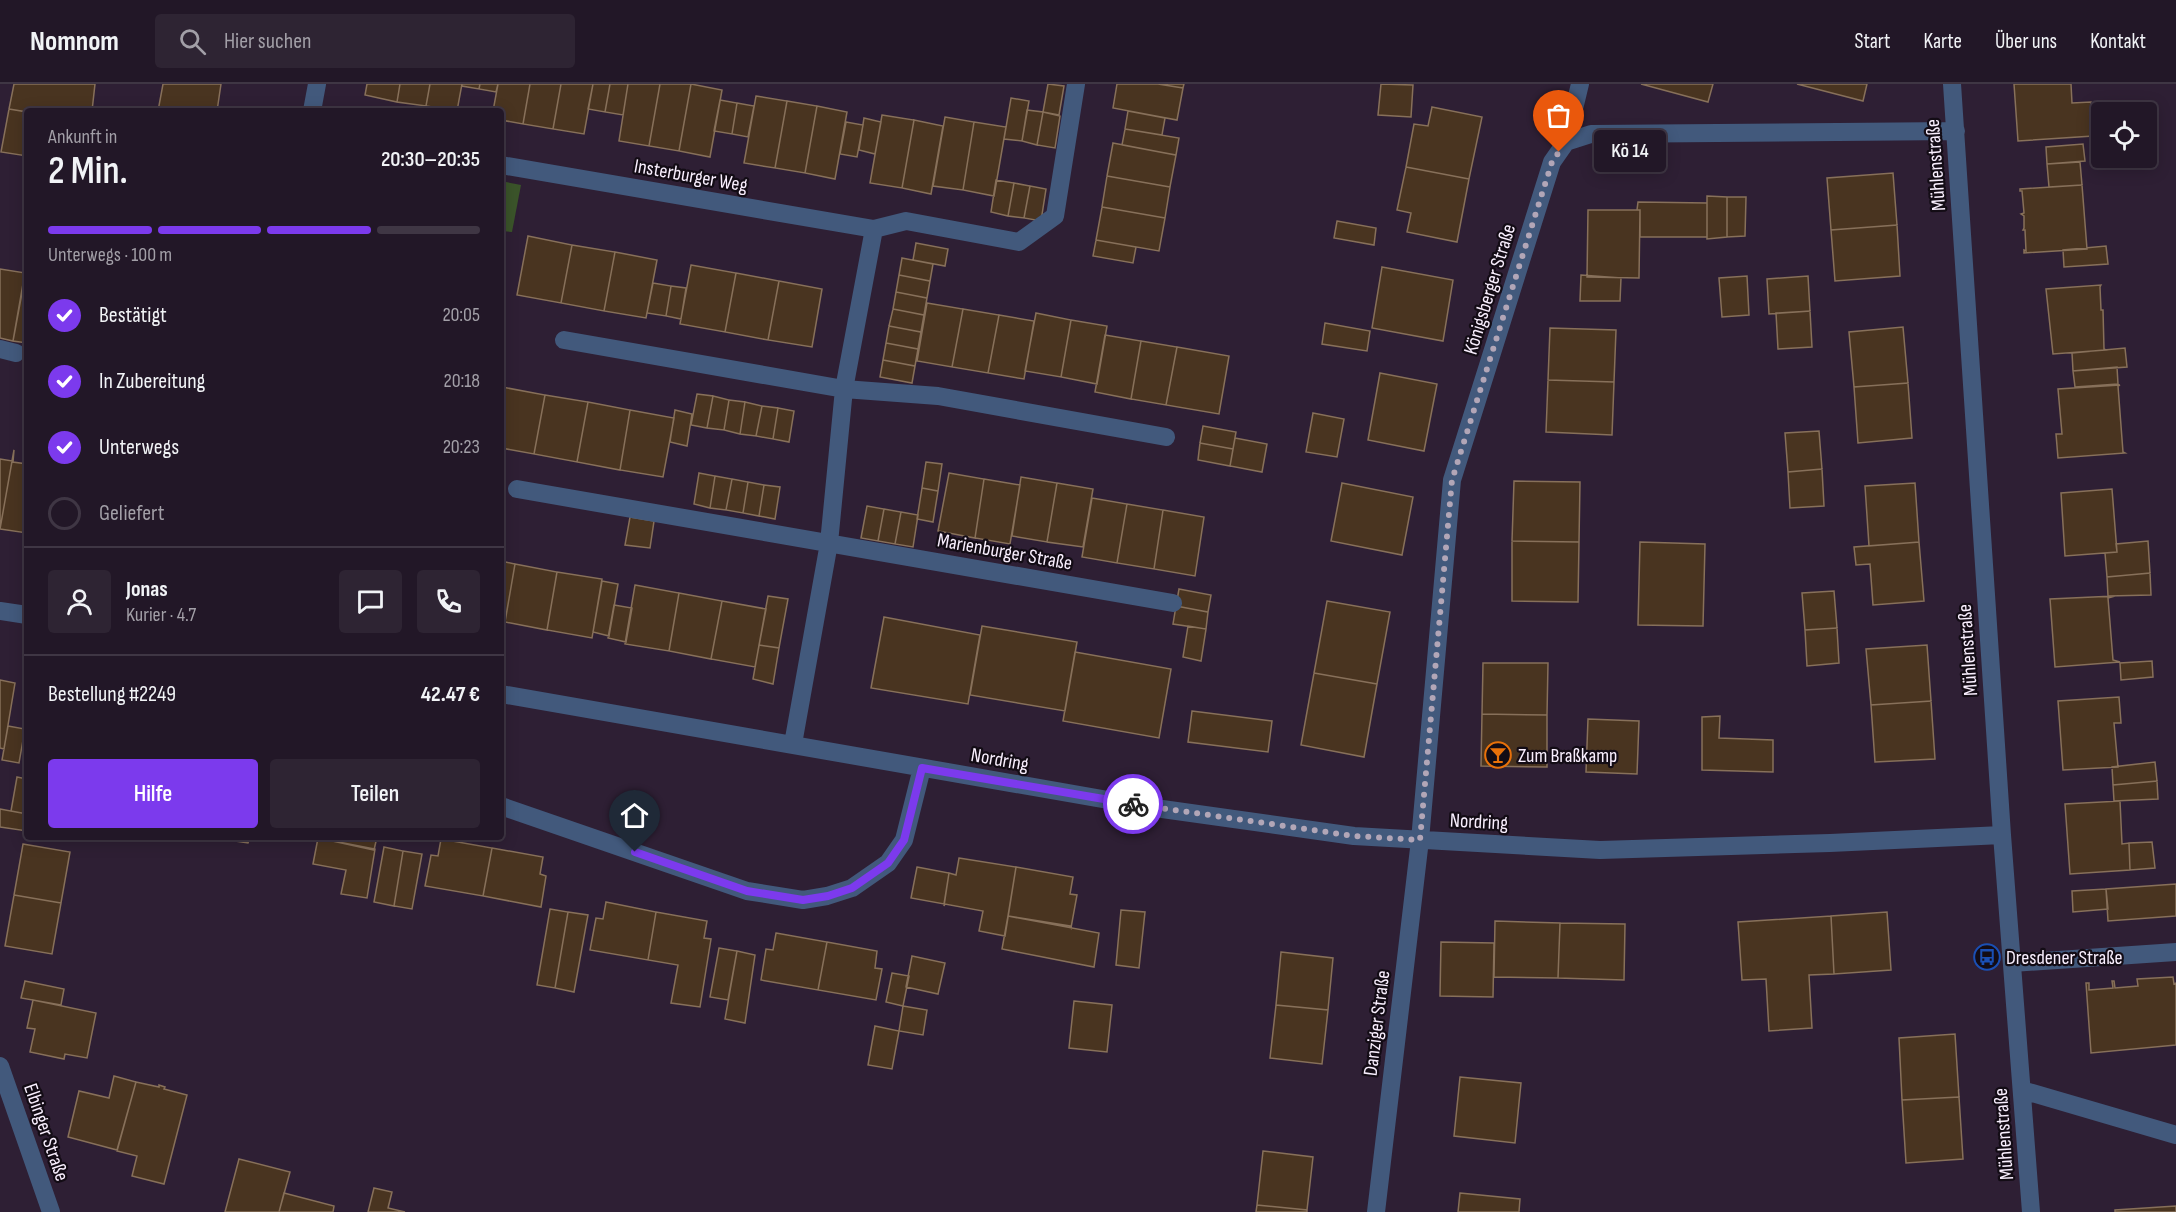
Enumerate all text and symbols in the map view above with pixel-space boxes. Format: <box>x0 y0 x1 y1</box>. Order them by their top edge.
search box <box>155 14 575 68</box>
text: Nomnom <box>30 25 119 58</box>
icon: search <box>176 25 209 58</box>
text: Hier suchen <box>224 28 311 55</box>
text: Start <box>1854 29 1891 54</box>
text: Karte <box>1924 29 1962 54</box>
text: Über uns <box>1995 29 2057 54</box>
text: Kontakt <box>2090 29 2146 54</box>
pin <box>1533 90 1584 152</box>
icon: bag <box>1542 99 1575 132</box>
map controls <box>2091 102 2157 168</box>
button: locate <box>2091 102 2157 168</box>
street label: Mühlenstraße <box>1921 118 1951 212</box>
text: Ankunft in <box>48 125 117 149</box>
callout: Kö 14 <box>1595 131 1667 173</box>
text: Kö 14 <box>1611 139 1649 163</box>
text: 20:30–20:35 <box>381 146 480 173</box>
text: 2 Min. <box>48 148 128 195</box>
street label: Insterburger Weg <box>632 154 750 198</box>
street label: Königsberger Straße <box>1459 221 1521 357</box>
text: Unterwegs · 100 m <box>48 243 172 267</box>
icon: check <box>48 299 81 332</box>
text: Bestätigt <box>99 302 167 329</box>
text: 20:05 <box>442 303 480 327</box>
icon: check <box>48 365 81 398</box>
text: In Zubereitung <box>99 368 205 395</box>
text: 20:18 <box>444 369 480 393</box>
icon: check <box>48 431 81 464</box>
text: Unterwegs <box>99 434 179 461</box>
text: 20:23 <box>443 435 480 459</box>
text: Geliefert <box>99 500 164 527</box>
street label: Marienburger Straße <box>935 528 1074 576</box>
button: person <box>48 570 111 633</box>
button: chat <box>339 570 402 633</box>
button: phone <box>417 570 480 633</box>
text: Jonas <box>126 576 168 603</box>
text: Kurier · 4.7 <box>126 603 196 627</box>
street label: Mühlenstraße <box>1953 603 1983 697</box>
text: Bestellung #2249 <box>48 681 176 708</box>
text: 42.47 € <box>421 681 480 708</box>
bar icon: Zum Braßkamp <box>1483 740 1513 770</box>
street label: Nordring <box>969 743 1031 777</box>
place label: Zum Braßkamp <box>1518 744 1617 768</box>
button: Hilfe <box>48 759 258 828</box>
button: Teilen <box>270 759 480 828</box>
courier <box>1103 774 1163 834</box>
icon: bike <box>1117 788 1150 821</box>
pin <box>609 790 660 852</box>
icon: home <box>618 799 651 832</box>
street label: Nordring <box>1449 808 1509 836</box>
bus stop icon: Dresdener Straße <box>1972 942 2002 972</box>
place label: Dresdener Straße <box>2006 946 2123 970</box>
street label: Danziger Straße <box>1359 969 1395 1077</box>
street label: Elbinger Straße <box>18 1080 74 1184</box>
street label: Mühlenstraße <box>1989 1087 2019 1181</box>

